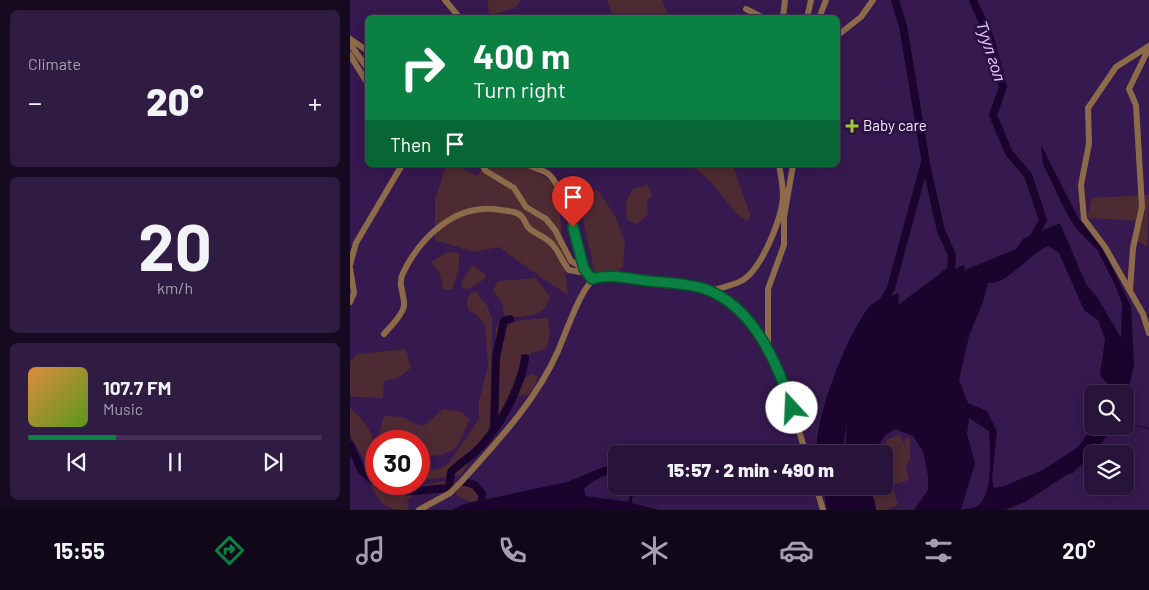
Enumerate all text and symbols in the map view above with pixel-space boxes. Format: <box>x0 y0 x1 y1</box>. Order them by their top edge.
water label: Туул гол <box>973 18 1010 83</box>
text: 400 m <box>473 34 570 76</box>
icon: right <box>390 35 455 100</box>
text: Climate <box>28 54 81 73</box>
text: Turn right <box>473 76 566 102</box>
text: 20° <box>146 78 204 124</box>
text: − <box>28 85 42 119</box>
text: + <box>308 85 322 119</box>
place label: Baby care <box>863 116 927 134</box>
marker: Baby care <box>845 119 859 133</box>
icon: arrive <box>441 130 469 158</box>
text: Then <box>390 133 431 156</box>
pin <box>552 176 594 227</box>
icon: arrive <box>559 183 587 211</box>
text: 20 <box>138 206 212 284</box>
text: km/h <box>157 278 193 297</box>
text: 107.7 FM <box>103 376 171 399</box>
position arrow <box>765 381 817 433</box>
map controls <box>1084 385 1134 495</box>
button: search <box>1084 385 1134 435</box>
text: Music <box>103 399 143 418</box>
speed limit sign: 30 <box>365 430 430 495</box>
button: layers <box>1084 445 1134 495</box>
icon: previous <box>63 448 91 476</box>
icon: pause <box>161 448 189 476</box>
icon: next <box>259 448 287 476</box>
text: 15:57 · 2 min · 490 m <box>667 458 834 481</box>
icon: directions <box>212 533 247 568</box>
icon: music <box>353 533 388 568</box>
icon: phone <box>495 533 530 568</box>
icon: climate <box>637 533 672 568</box>
icon: car <box>779 533 814 568</box>
icon: filters <box>921 533 956 568</box>
text: 15:55 <box>53 537 105 563</box>
text: 20° <box>1062 537 1095 563</box>

